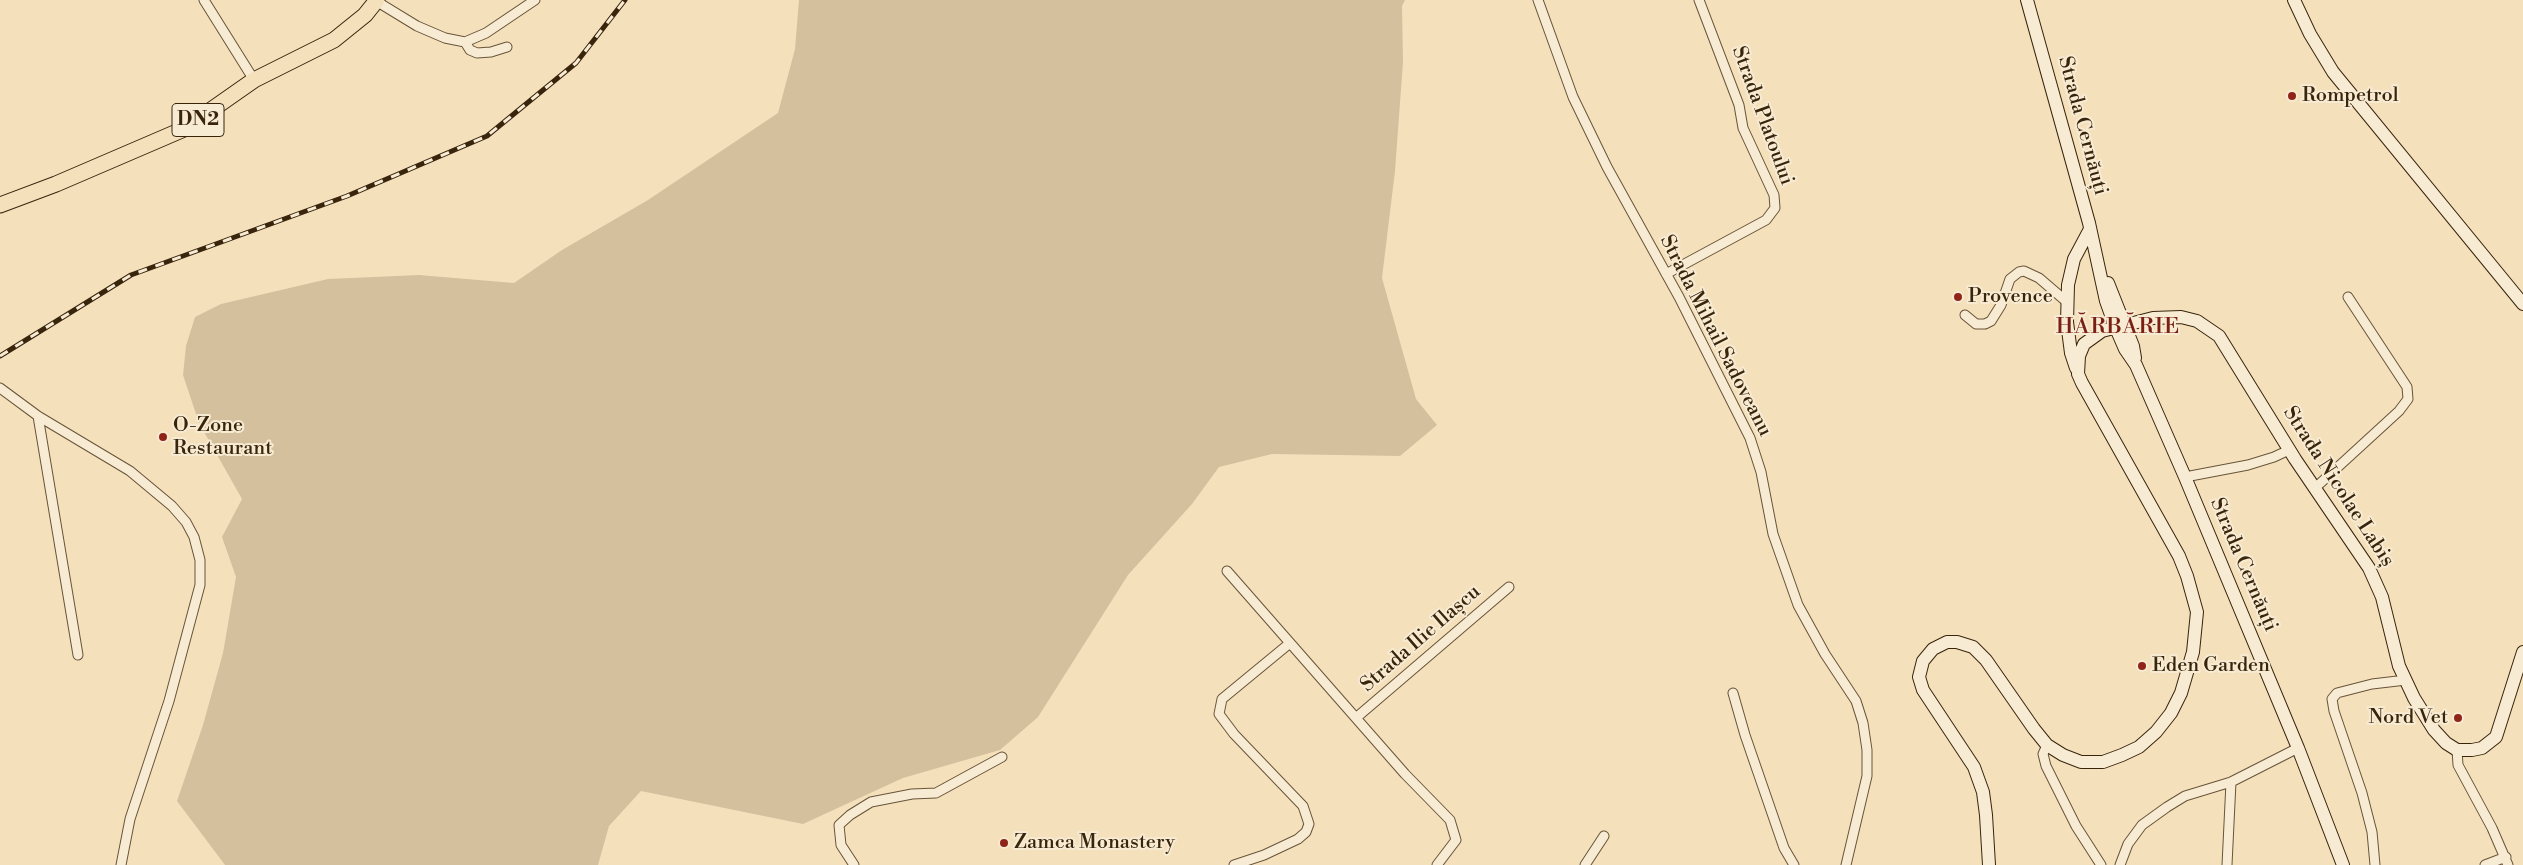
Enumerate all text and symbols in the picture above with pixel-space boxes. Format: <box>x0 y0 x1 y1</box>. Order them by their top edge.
street label: Strada Platoului <box>1726 43 1798 189</box>
street label: Strada Cernăuți <box>2052 54 2112 198</box>
place label: Rompetrol <box>2302 84 2399 108</box>
marker: Rompetrol <box>2286 90 2298 102</box>
road number: DN2 <box>172 104 224 136</box>
street label: Strada Mihail Sadoveanu <box>1654 231 1776 441</box>
place label: Provence <box>1968 285 2053 309</box>
marker: Provence <box>1952 291 1964 303</box>
district label: HĂRBĂRIE <box>2055 315 2181 341</box>
street label: Strada Nicolae Labiș <box>2277 402 2399 572</box>
place label: O-Zone Restaurant <box>173 414 272 461</box>
marker: O-Zone Restaurant <box>157 431 169 443</box>
street label: Strada Cernăuți <box>2204 495 2282 635</box>
street label: Strada Ilie Ilașcu <box>1356 580 1486 698</box>
place label: Eden Garden <box>2152 654 2270 678</box>
marker: Eden Garden <box>2136 660 2148 672</box>
place label: Nord Vet <box>2368 706 2448 730</box>
marker: Nord Vet <box>2452 712 2464 724</box>
place label: Zamca Monastery <box>1014 831 1175 855</box>
marker: Zamca Monastery <box>998 837 1010 849</box>

